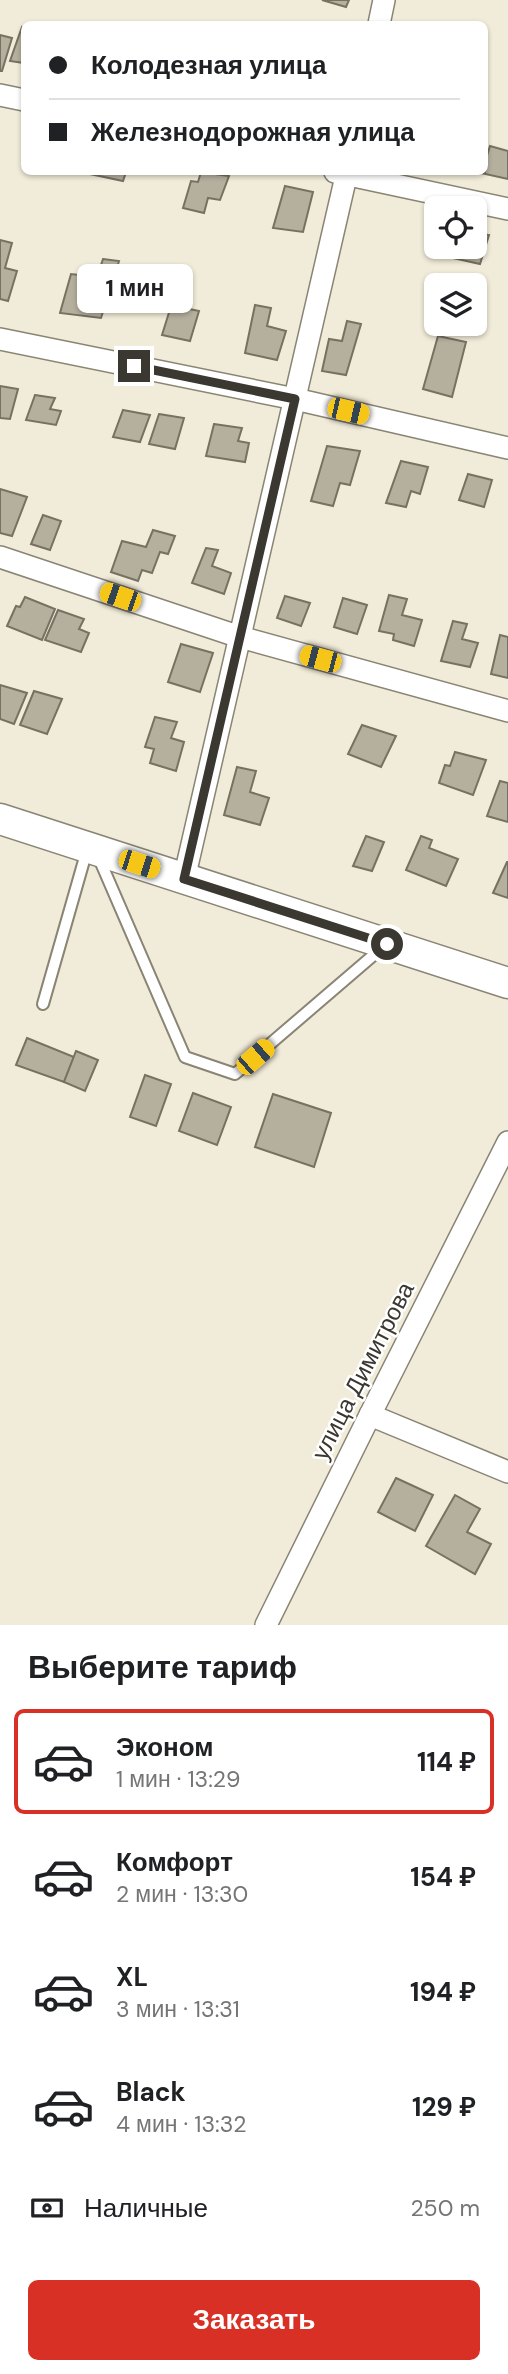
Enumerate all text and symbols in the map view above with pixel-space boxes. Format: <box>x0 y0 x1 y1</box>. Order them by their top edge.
text: Колодезная улица <box>91 48 327 82</box>
text: Железнодорожная улица <box>91 115 415 149</box>
map controls <box>424 196 487 336</box>
button: locate <box>424 196 487 259</box>
callout: 1 мин <box>76 264 192 314</box>
text: 1 мин <box>106 273 164 303</box>
button: layers <box>424 273 487 336</box>
route end <box>118 350 150 382</box>
car <box>326 396 371 426</box>
car <box>97 580 144 614</box>
car <box>297 643 344 675</box>
car <box>116 848 163 880</box>
route start <box>371 928 403 960</box>
car <box>233 1035 278 1079</box>
street label: улица Димитрова <box>304 1276 421 1465</box>
text: Выберите тариф <box>28 1646 297 1688</box>
icon: car <box>32 1730 95 1793</box>
text: Эконом <box>116 1730 214 1764</box>
text: 114 ₽ <box>417 1745 476 1779</box>
text: 1 мин · 13:29 <box>116 1764 240 1794</box>
icon: car <box>32 1845 95 1908</box>
text: Комфорт <box>116 1845 233 1879</box>
text: 154 ₽ <box>410 1860 476 1894</box>
text: 2 мин · 13:30 <box>116 1879 248 1909</box>
icon: car <box>32 1960 95 2023</box>
text: XL <box>116 1960 148 1994</box>
text: 194 ₽ <box>410 1975 476 2009</box>
text: 3 мин · 13:31 <box>116 1994 240 2024</box>
icon: car <box>32 2075 95 2138</box>
text: Black <box>116 2075 186 2109</box>
text: 129 ₽ <box>412 2090 476 2124</box>
text: 4 мин · 13:32 <box>116 2109 247 2139</box>
icon: cash <box>28 2189 66 2227</box>
text: Наличные <box>84 2191 208 2225</box>
text: 250 m <box>410 2193 480 2223</box>
button: Заказать <box>28 2280 480 2360</box>

